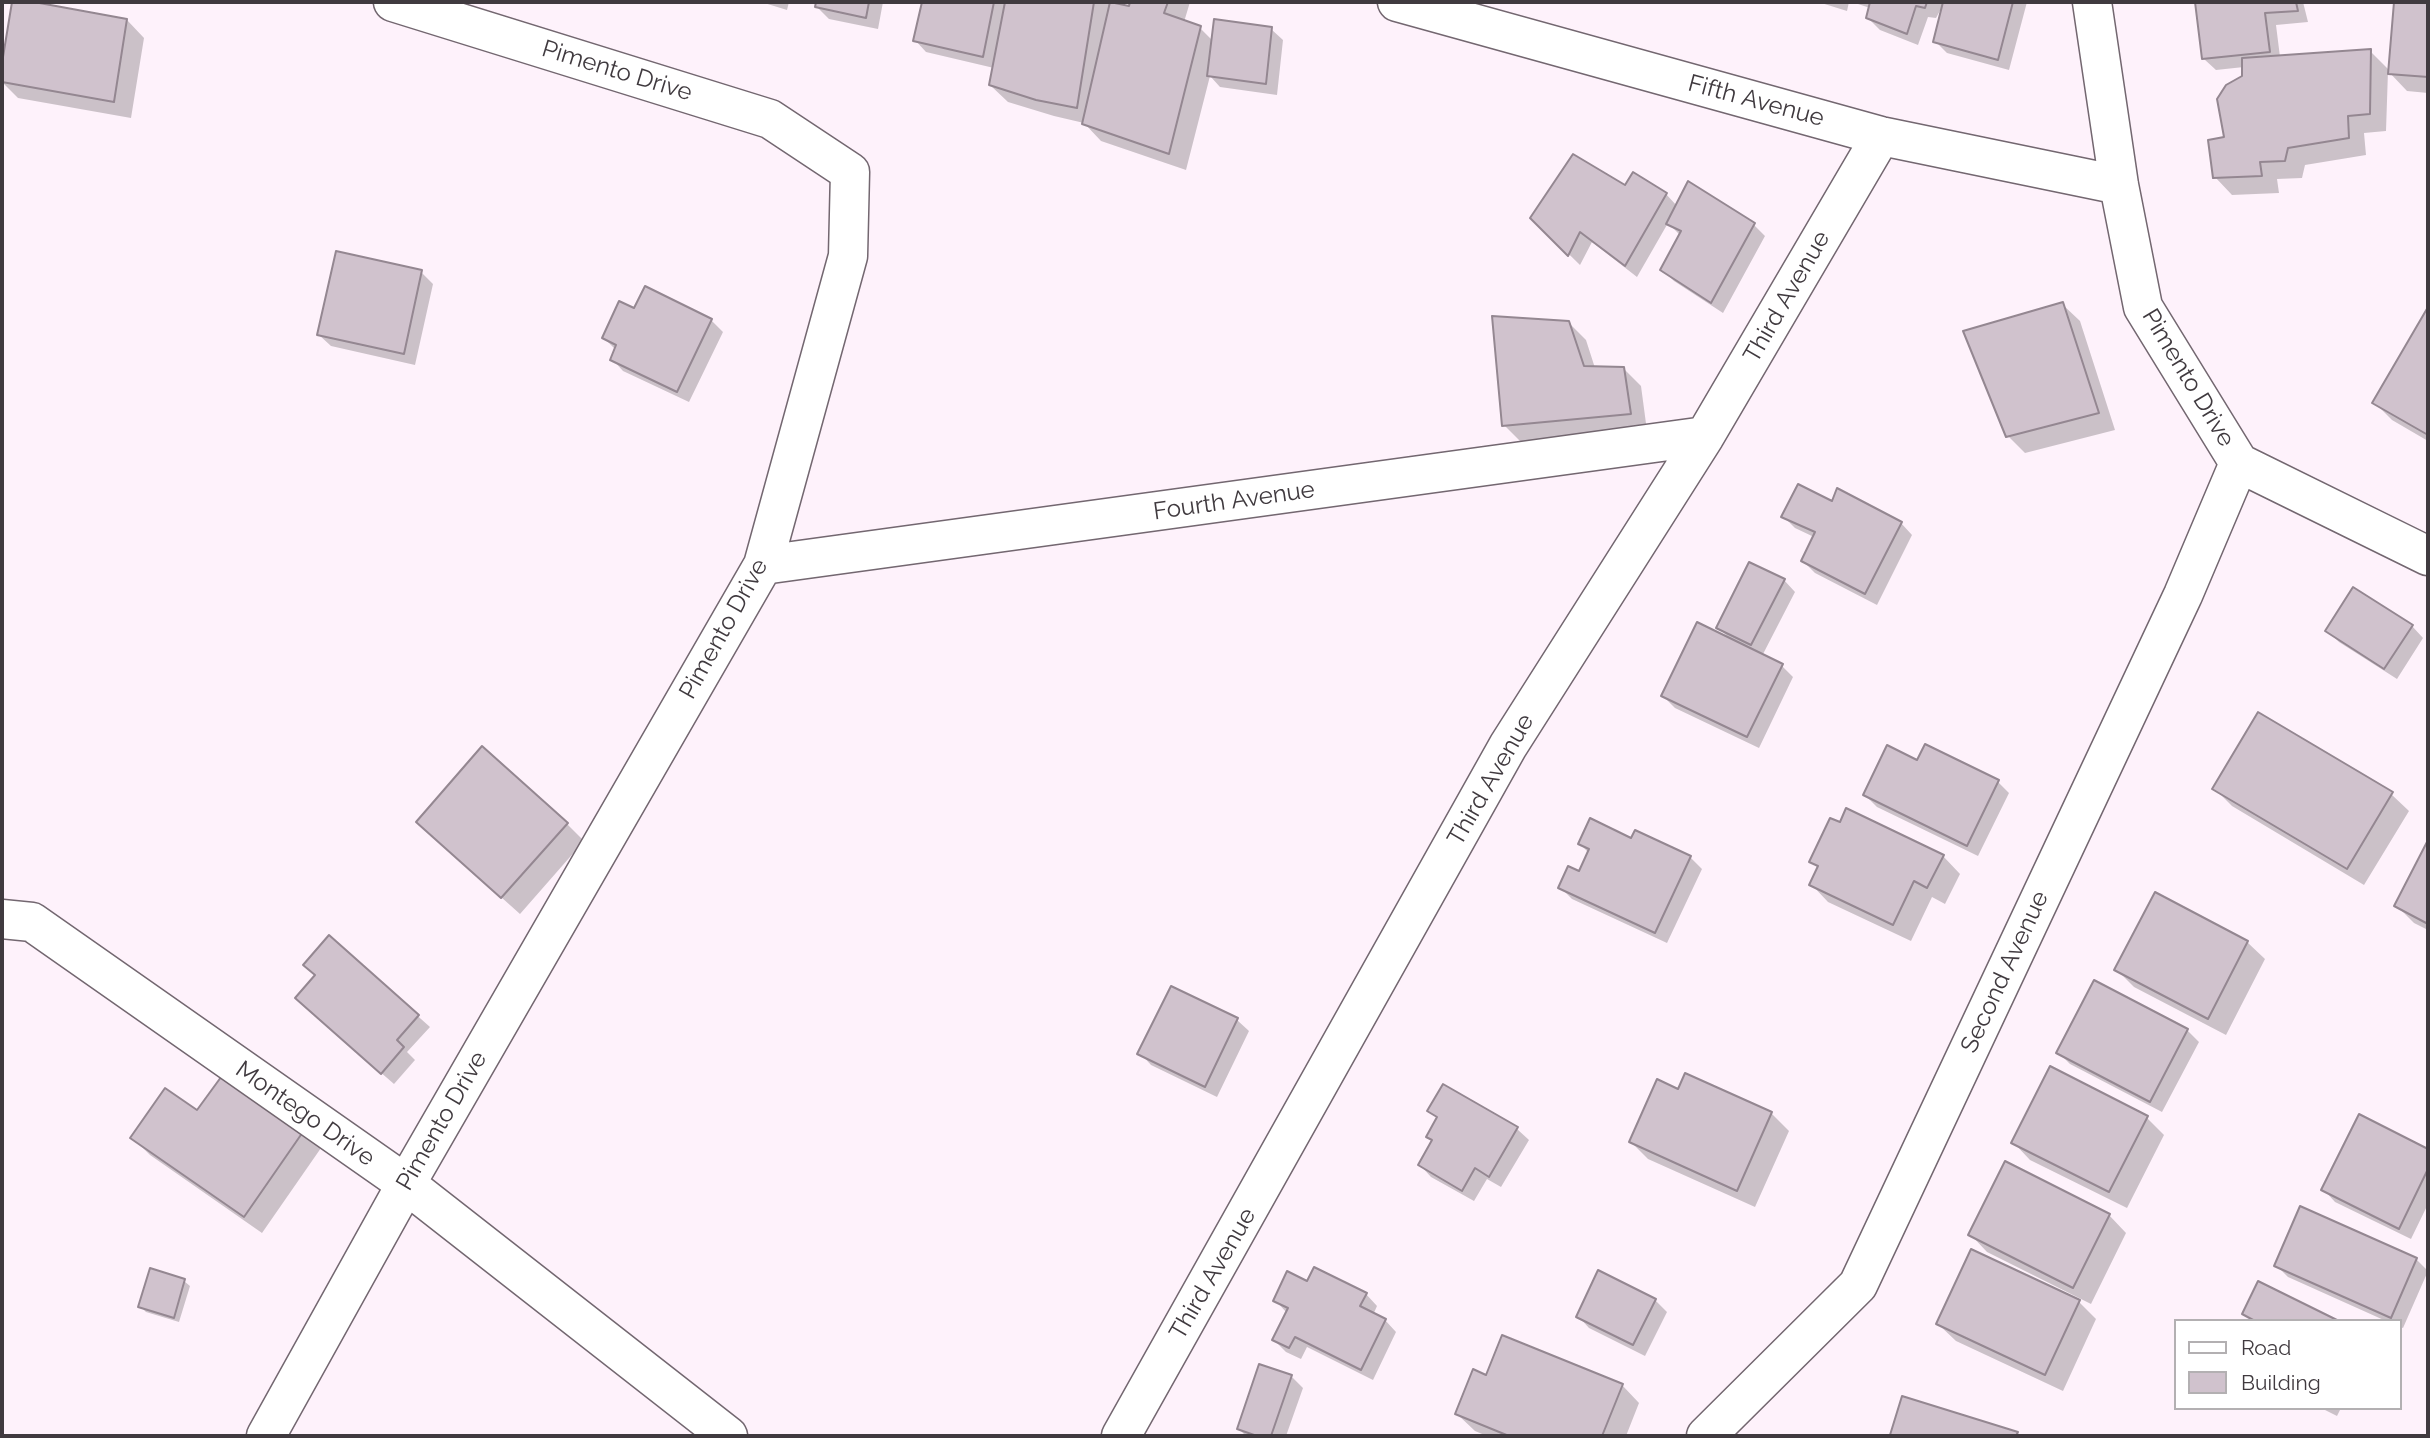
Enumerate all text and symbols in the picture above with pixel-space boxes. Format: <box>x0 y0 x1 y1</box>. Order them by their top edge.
street label: Pimento Drive <box>538 34 696 108</box>
street label: Fifth Avenue <box>1685 69 1827 133</box>
street label: Third Avenue <box>1738 226 1836 368</box>
street label: Pimento Drive <box>2136 304 2240 452</box>
street label: Fourth Avenue <box>1151 475 1317 527</box>
street label: Pimento Drive <box>674 554 774 704</box>
street label: Third Avenue <box>1442 709 1540 851</box>
street label: Second Avenue <box>1955 887 2055 1057</box>
street label: Pimento Drive <box>391 1046 493 1196</box>
street label: Montego Drive <box>230 1055 380 1173</box>
street label: Third Avenue <box>1164 1203 1262 1345</box>
legend <box>2174 1319 2402 1410</box>
text: Road <box>2241 1335 2291 1360</box>
text: Building <box>2241 1370 2321 1395</box>

